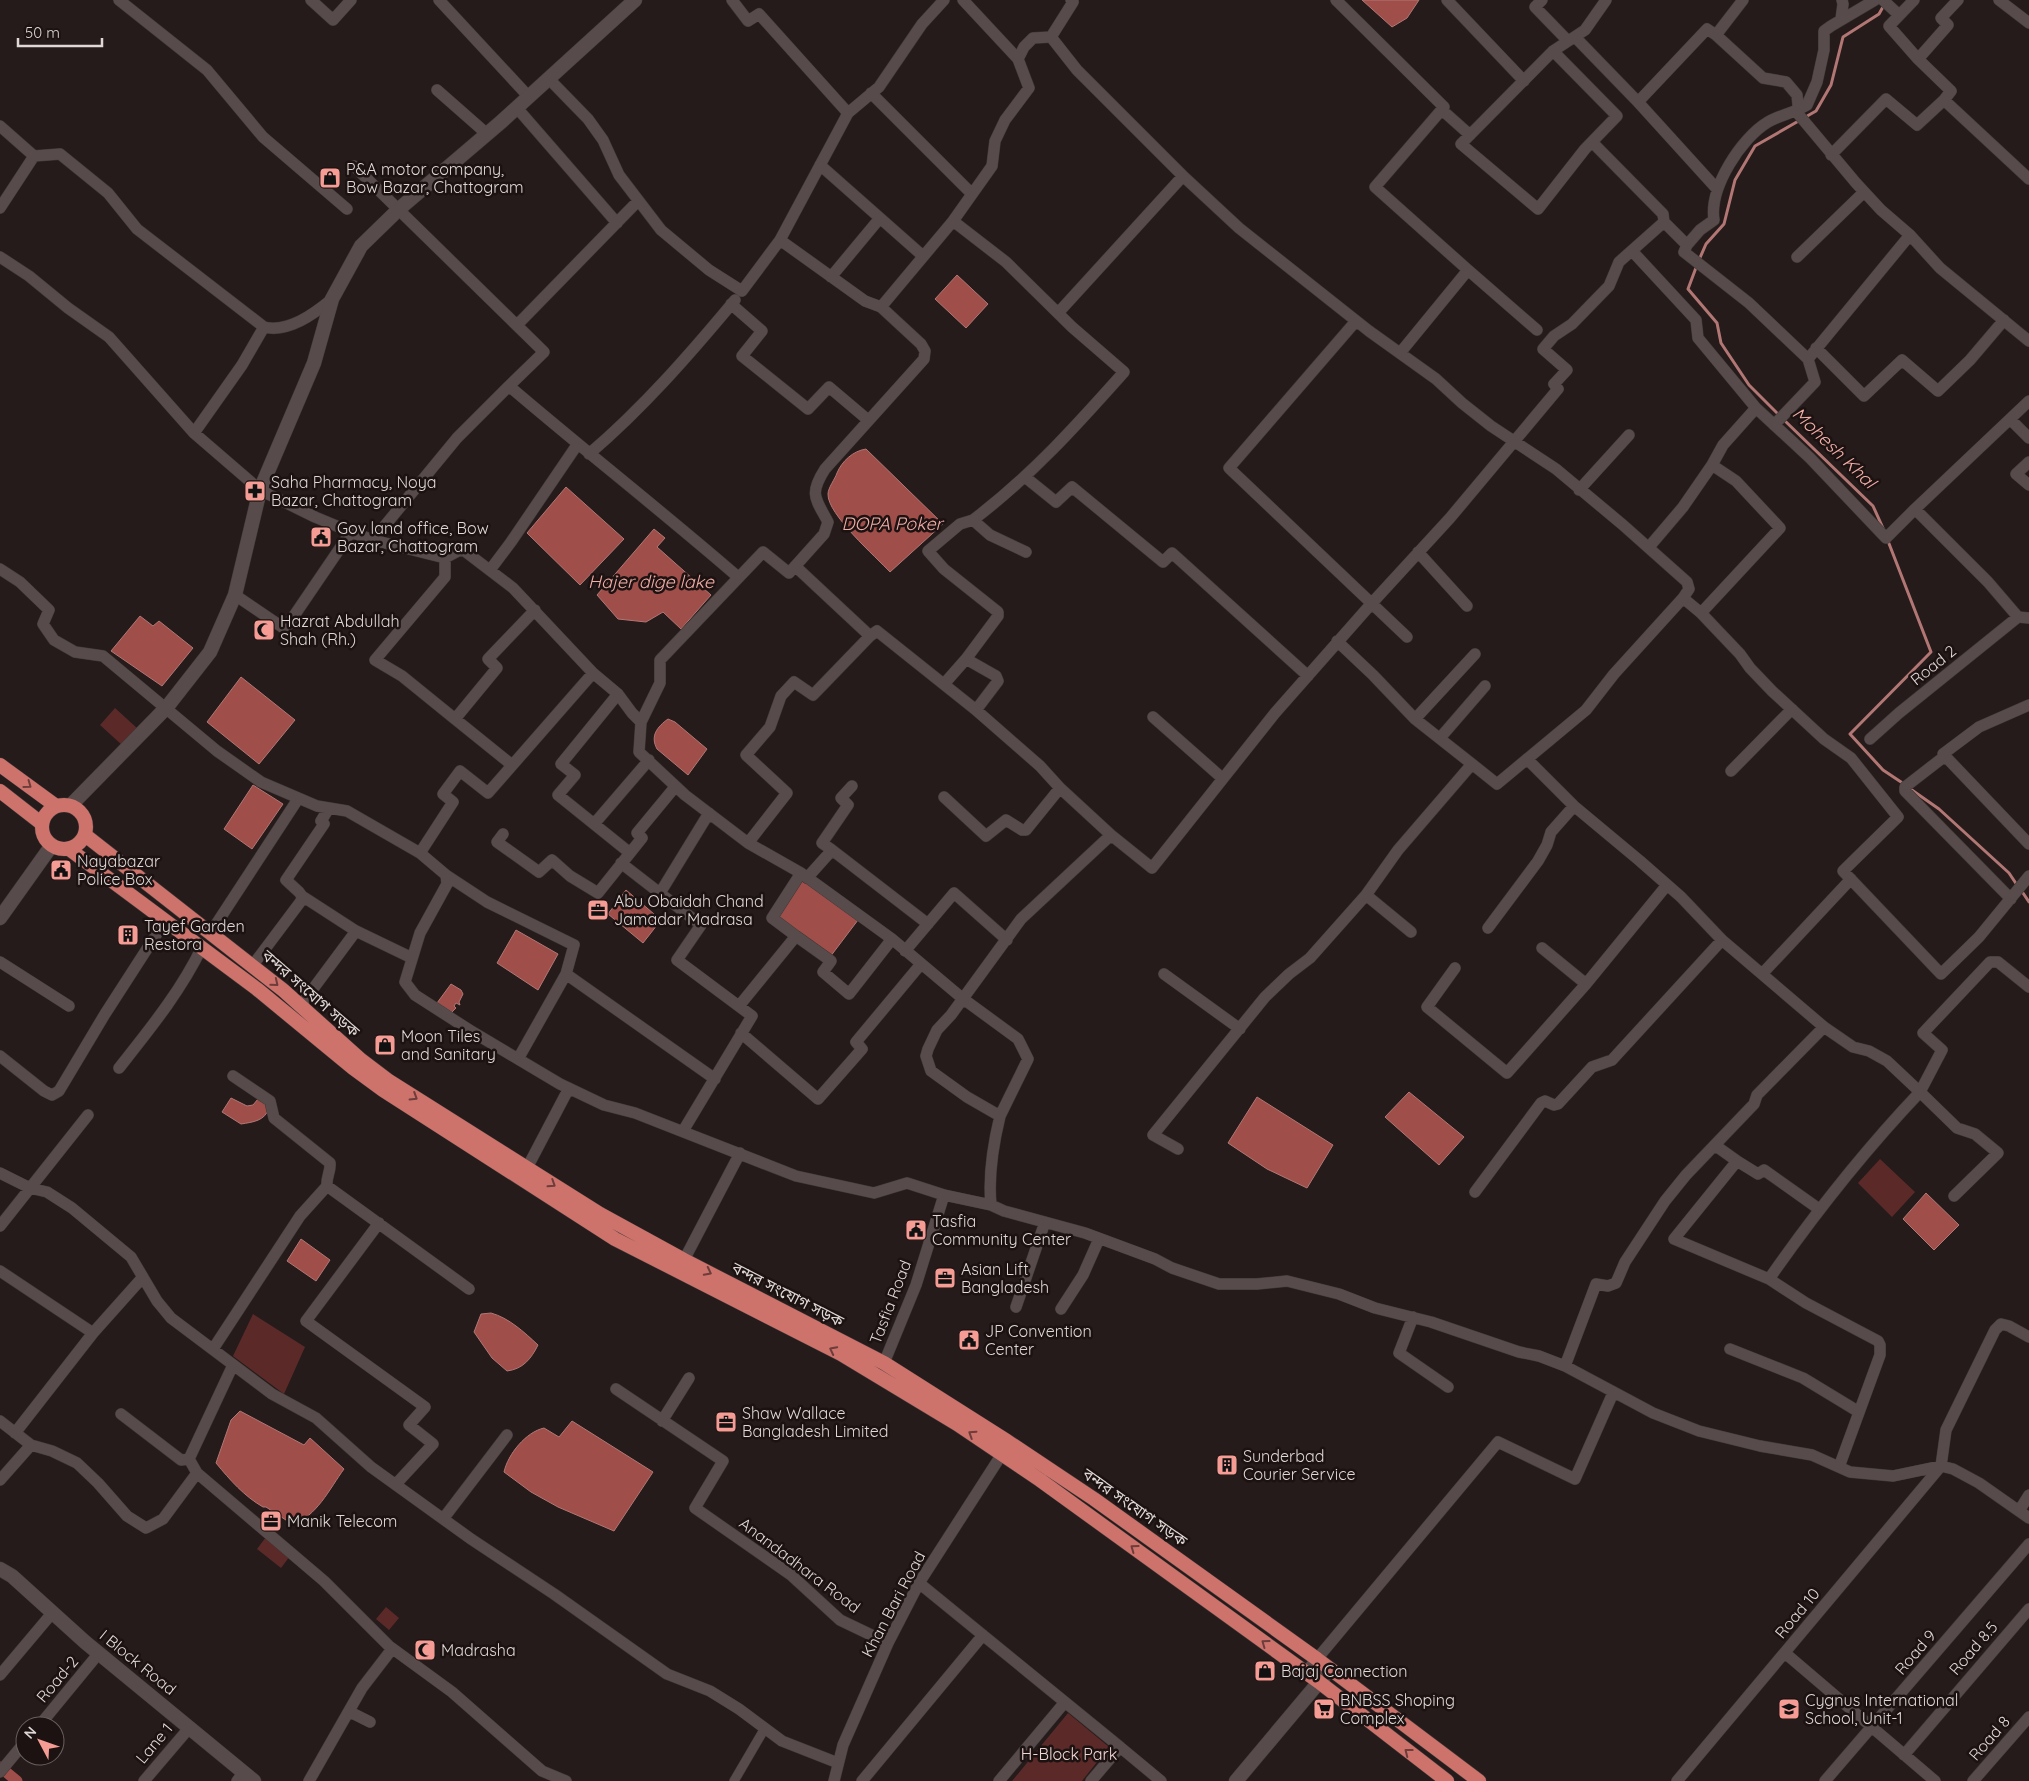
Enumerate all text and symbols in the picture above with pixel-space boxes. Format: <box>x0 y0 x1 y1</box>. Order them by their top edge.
scale bar <box>18 15 101 47</box>
text: 50 m <box>25 23 60 42</box>
place label: P&A motor company, Bow Bazar, Chattogram <box>346 159 523 197</box>
shop icon: P&A motor company, Bow Bazar, Chattogram <box>318 166 342 190</box>
water label: Mohesh Khal <box>1788 402 1882 494</box>
place label: Saha Pharmacy, Noya Bazar, Chattogram <box>271 472 437 510</box>
pharmacy icon: Saha Pharmacy, Noya Bazar, Chattogram <box>243 479 267 503</box>
water label: DOPA Poker <box>841 512 945 535</box>
place label: Gov land office, Bow Bazar, Chattogram <box>337 518 489 556</box>
public building icon: Gov land office, Bow Bazar, Chattogram <box>309 525 333 549</box>
water label: Hajer dige lake <box>588 570 715 593</box>
place label: Hazrat Abdullah Shah (Rh.) <box>280 611 400 649</box>
mosque icon: Hazrat Abdullah Shah (Rh.) <box>252 618 276 642</box>
street label: Road 2 <box>1906 640 1960 689</box>
one-way arrow <box>22 779 32 788</box>
place label: Nayabazar Police Box <box>77 851 160 889</box>
public building icon: Nayabazar Police Box <box>49 858 73 882</box>
place label: Abu Obaidah Chand Jamadar Madrasa <box>614 891 764 929</box>
office icon: Abu Obaidah Chand Jamadar Madrasa <box>586 898 610 922</box>
place label: Tayef Garden Restora <box>144 916 245 954</box>
building icon: Tayef Garden Restora <box>116 923 140 947</box>
street label: বন্দর সংযোগ সড়ক <box>257 944 365 1042</box>
one-way arrow <box>269 978 278 986</box>
place label: Moon Tiles and Sanitary <box>401 1026 496 1064</box>
shop icon: Moon Tiles and Sanitary <box>373 1033 397 1057</box>
one-way arrow <box>409 1091 418 1100</box>
one-way arrow <box>546 1177 555 1187</box>
place label: Tasfia Community Center <box>932 1211 1071 1249</box>
public building icon: Tasfia Community Center <box>904 1218 928 1242</box>
street label: বন্দর সংযোগ সড়ক <box>728 1257 848 1331</box>
street label: Tasfia Road <box>865 1257 915 1347</box>
place label: Asian Lift Bangladesh <box>961 1259 1049 1297</box>
one-way arrow <box>703 1266 712 1276</box>
office icon: Asian Lift Bangladesh <box>933 1266 957 1290</box>
place label: JP Convention Center <box>985 1321 1092 1359</box>
public building icon: JP Convention Center <box>957 1328 981 1352</box>
one-way arrow <box>829 1346 838 1356</box>
place label: Shaw Wallace Bangladesh Limited <box>742 1403 888 1441</box>
office icon: Shaw Wallace Bangladesh Limited <box>714 1410 738 1434</box>
one-way arrow <box>969 1431 978 1440</box>
place label: Sunderbad Courier Service <box>1243 1446 1356 1484</box>
building icon: Sunderbad Courier Service <box>1215 1453 1239 1477</box>
street label: বন্দর সংযোগ সড়ক <box>1078 1463 1192 1551</box>
office icon: Manik Telecom <box>259 1509 283 1533</box>
place label: Manik Telecom <box>287 1511 397 1531</box>
street label: Anandadhara Road <box>736 1513 864 1617</box>
one-way arrow <box>1130 1545 1140 1554</box>
street label: Khan Bari Road <box>857 1548 929 1660</box>
street label: Road 10 <box>1770 1584 1824 1642</box>
street label: Road 8.5 <box>1944 1617 2002 1679</box>
street label: I Block Road <box>96 1625 180 1699</box>
street label: Road 9 <box>1890 1625 1940 1679</box>
mosque icon: Madrasha <box>413 1638 437 1662</box>
place label: Madrasha <box>441 1640 516 1660</box>
one-way arrow <box>1262 1640 1271 1649</box>
street label: Road-2 <box>32 1651 82 1706</box>
shop icon: Bajaj Connection <box>1253 1659 1277 1683</box>
place label: Bajaj Connection <box>1281 1661 1408 1681</box>
place label: BNBSS Shoping Complex <box>1340 1690 1455 1728</box>
place label: Cygnus International School, Unit-1 <box>1805 1690 1958 1728</box>
supermarket icon: BNBSS Shoping Complex <box>1312 1697 1336 1721</box>
school or university icon: Cygnus International School, Unit-1 <box>1777 1697 1801 1721</box>
street label: Road 8 <box>1964 1712 2014 1764</box>
north arrow <box>15 1716 65 1766</box>
street label: Lane 1 <box>131 1719 177 1767</box>
text: N <box>20 1723 40 1742</box>
park label: H-Block Park <box>1021 1744 1117 1764</box>
one-way arrow <box>1404 1749 1414 1758</box>

